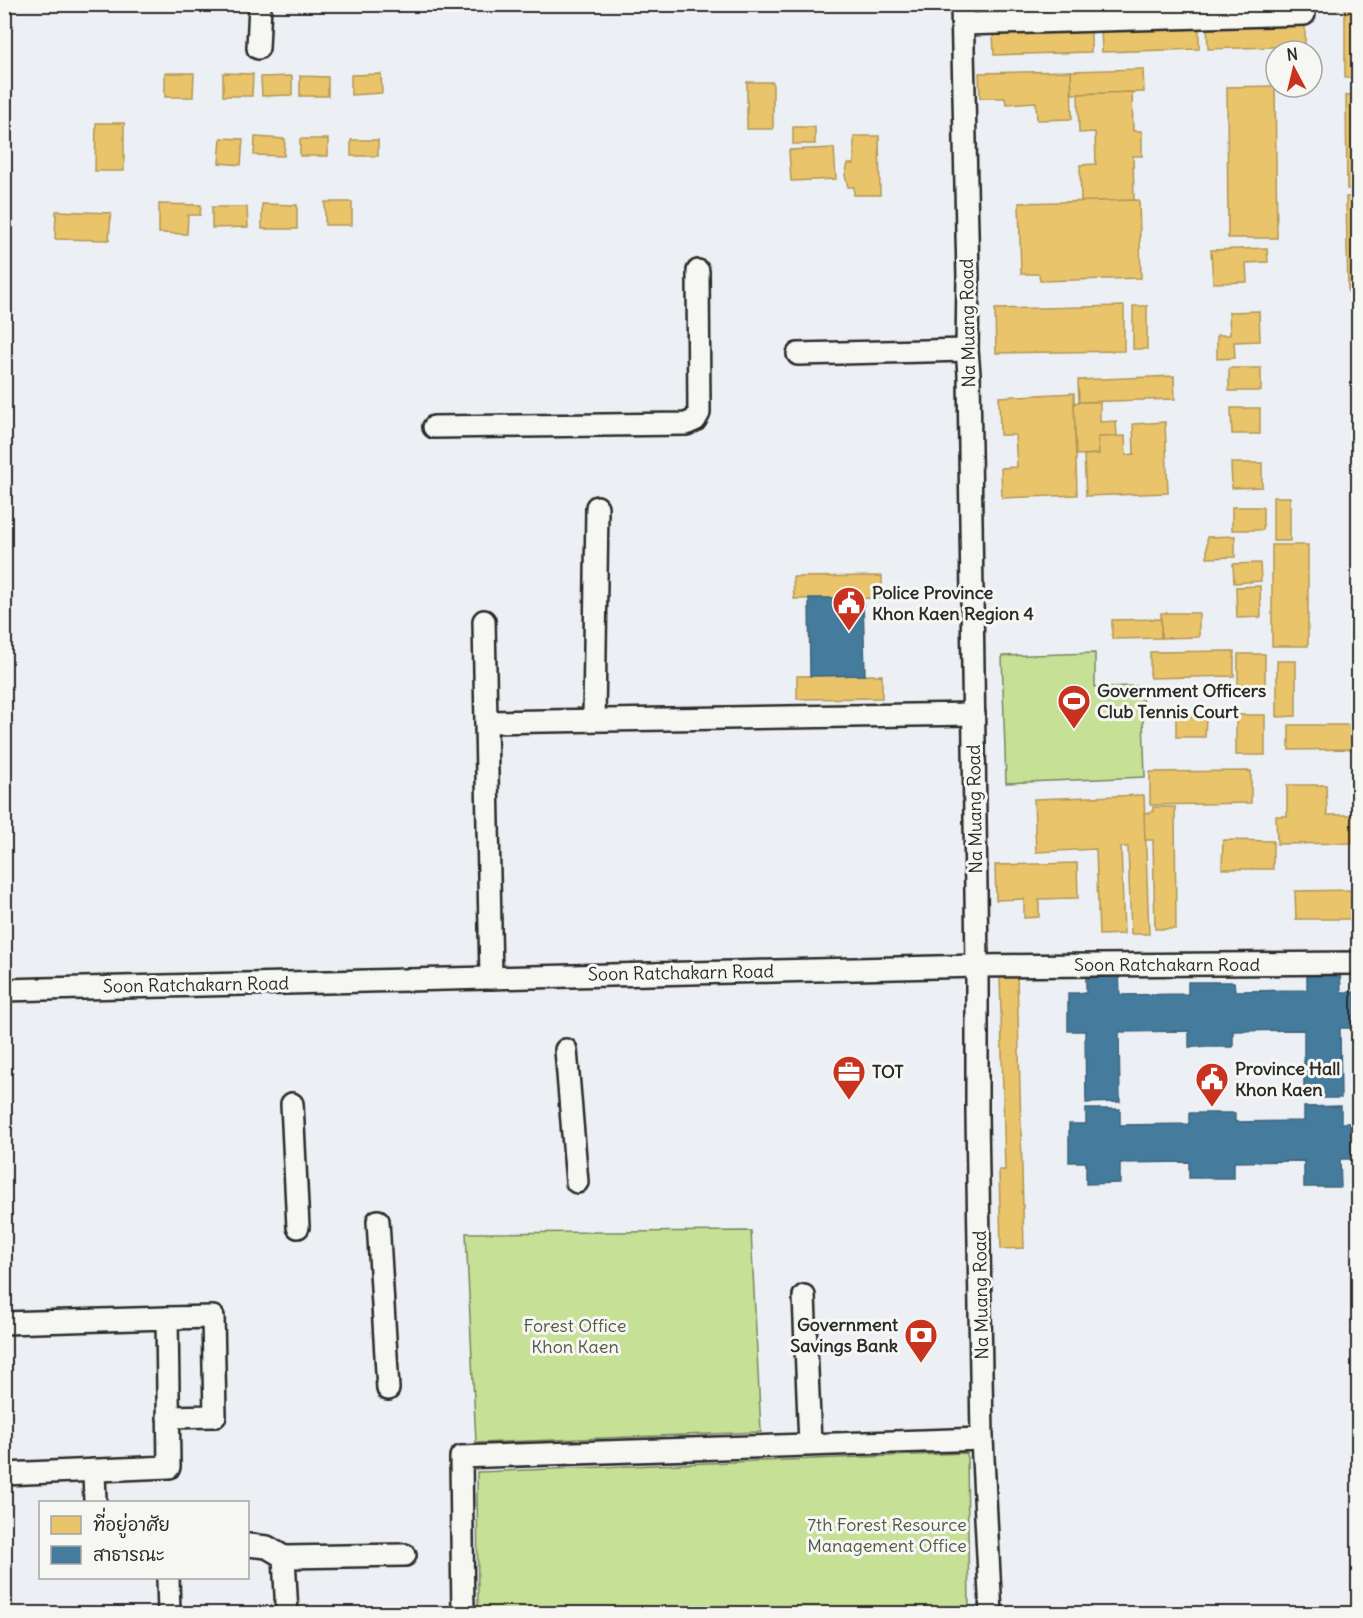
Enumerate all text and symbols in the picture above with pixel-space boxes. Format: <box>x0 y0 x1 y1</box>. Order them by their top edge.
north arrow <box>1264 39 1324 99</box>
text: N <box>1285 44 1299 65</box>
street label: Na Muang Road <box>955 258 980 388</box>
place label: Police Province Khon Kaen Region 4 <box>872 581 1035 625</box>
public building icon: Police Province Khon Kaen Region 4 <box>831 585 867 632</box>
place label: Government Officers Club Tennis Court <box>1097 679 1266 723</box>
sports icon: Government Officers Club Tennis Court <box>1056 683 1092 730</box>
street label: Na Muang Road <box>962 744 987 874</box>
street label: Soon Ratchakarn Road <box>1074 953 1260 976</box>
street label: Soon Ratchakarn Road <box>588 959 775 986</box>
street label: Soon Ratchakarn Road <box>103 971 290 998</box>
office icon: TOT <box>831 1054 867 1101</box>
place label: Province Hall Khon Kaen <box>1235 1057 1340 1101</box>
place label: TOT <box>872 1060 904 1083</box>
public building icon: Province Hall Khon Kaen <box>1194 1061 1230 1108</box>
street label: Na Muang Road <box>968 1230 993 1360</box>
place label: Government Savings Bank <box>790 1313 899 1357</box>
park label: Forest Office Khon Kaen <box>524 1314 626 1358</box>
bank icon: Government Savings Bank <box>903 1317 939 1364</box>
legend <box>39 1501 249 1579</box>
text: ที่อยู่อาศัย <box>93 1507 170 1539</box>
park label: 7th Forest Resource Management Office <box>807 1513 967 1557</box>
text: สาธารณะ <box>93 1543 165 1566</box>

